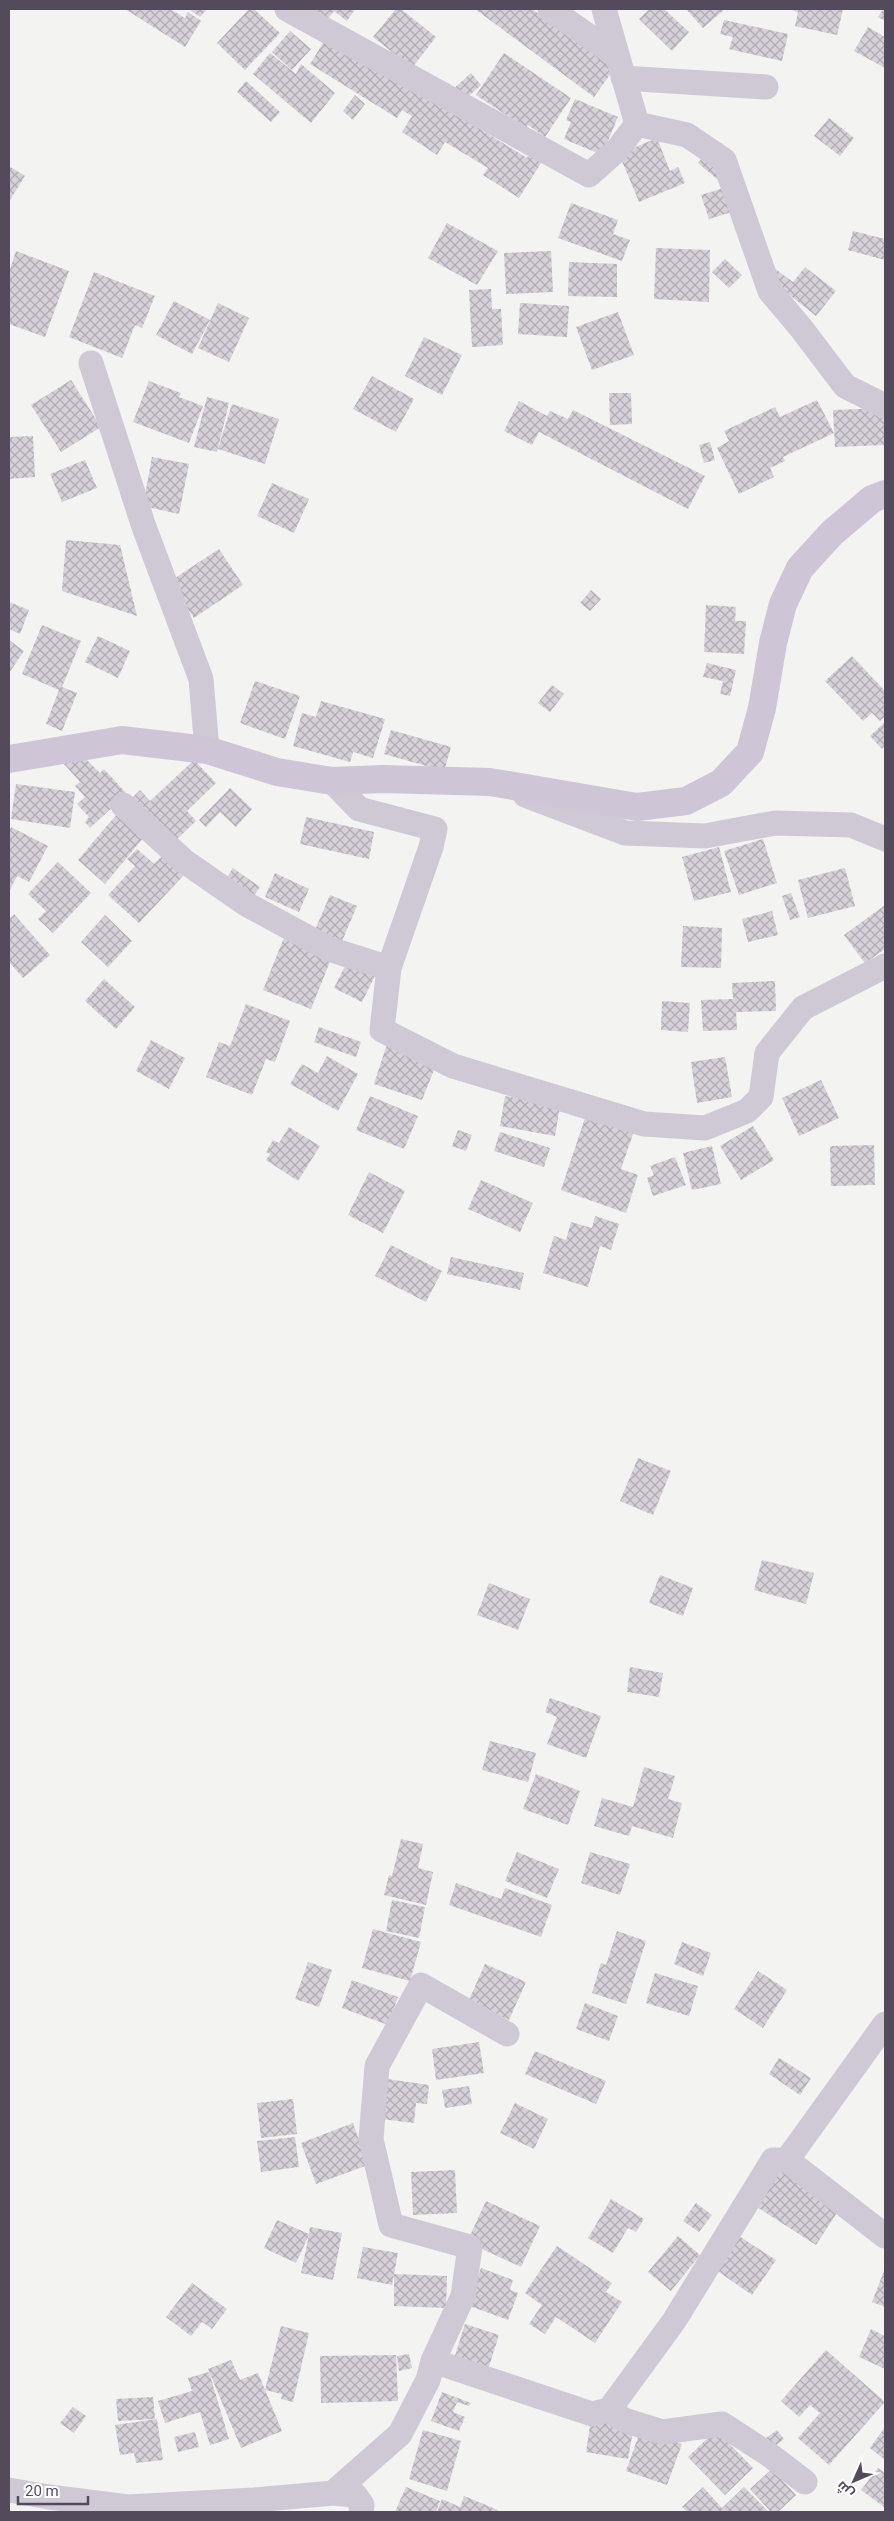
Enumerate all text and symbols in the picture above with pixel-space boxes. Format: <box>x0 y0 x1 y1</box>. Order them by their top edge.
north arrow <box>829 2456 879 2506</box>
scale bar <box>18 2474 88 2506</box>
text: ش <box>833 2477 858 2502</box>
text: 20 m <box>25 2482 59 2500</box>

